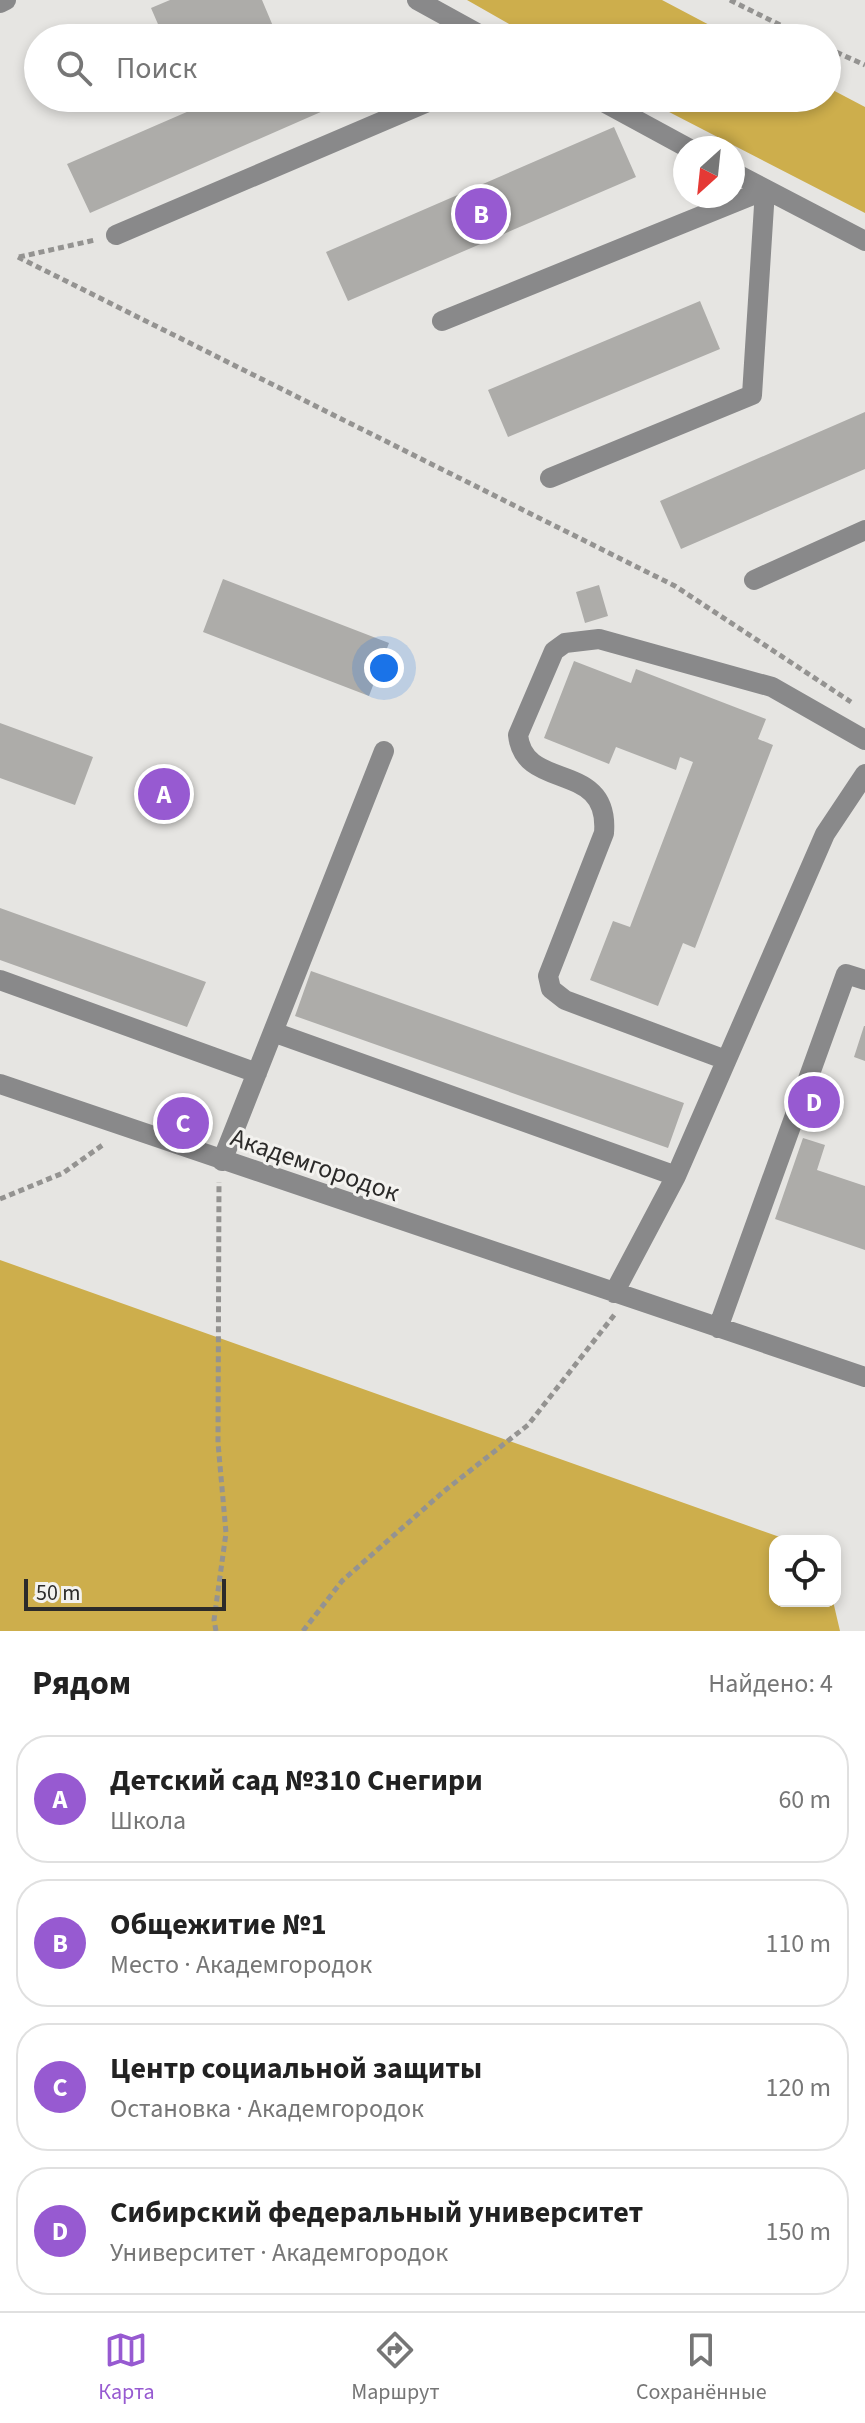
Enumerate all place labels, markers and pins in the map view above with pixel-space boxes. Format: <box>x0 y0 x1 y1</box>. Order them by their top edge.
pin: B <box>455 184 507 244</box>
pin: A <box>138 764 190 824</box>
pin: D <box>788 1072 840 1132</box>
pin: C <box>157 1093 209 1153</box>

